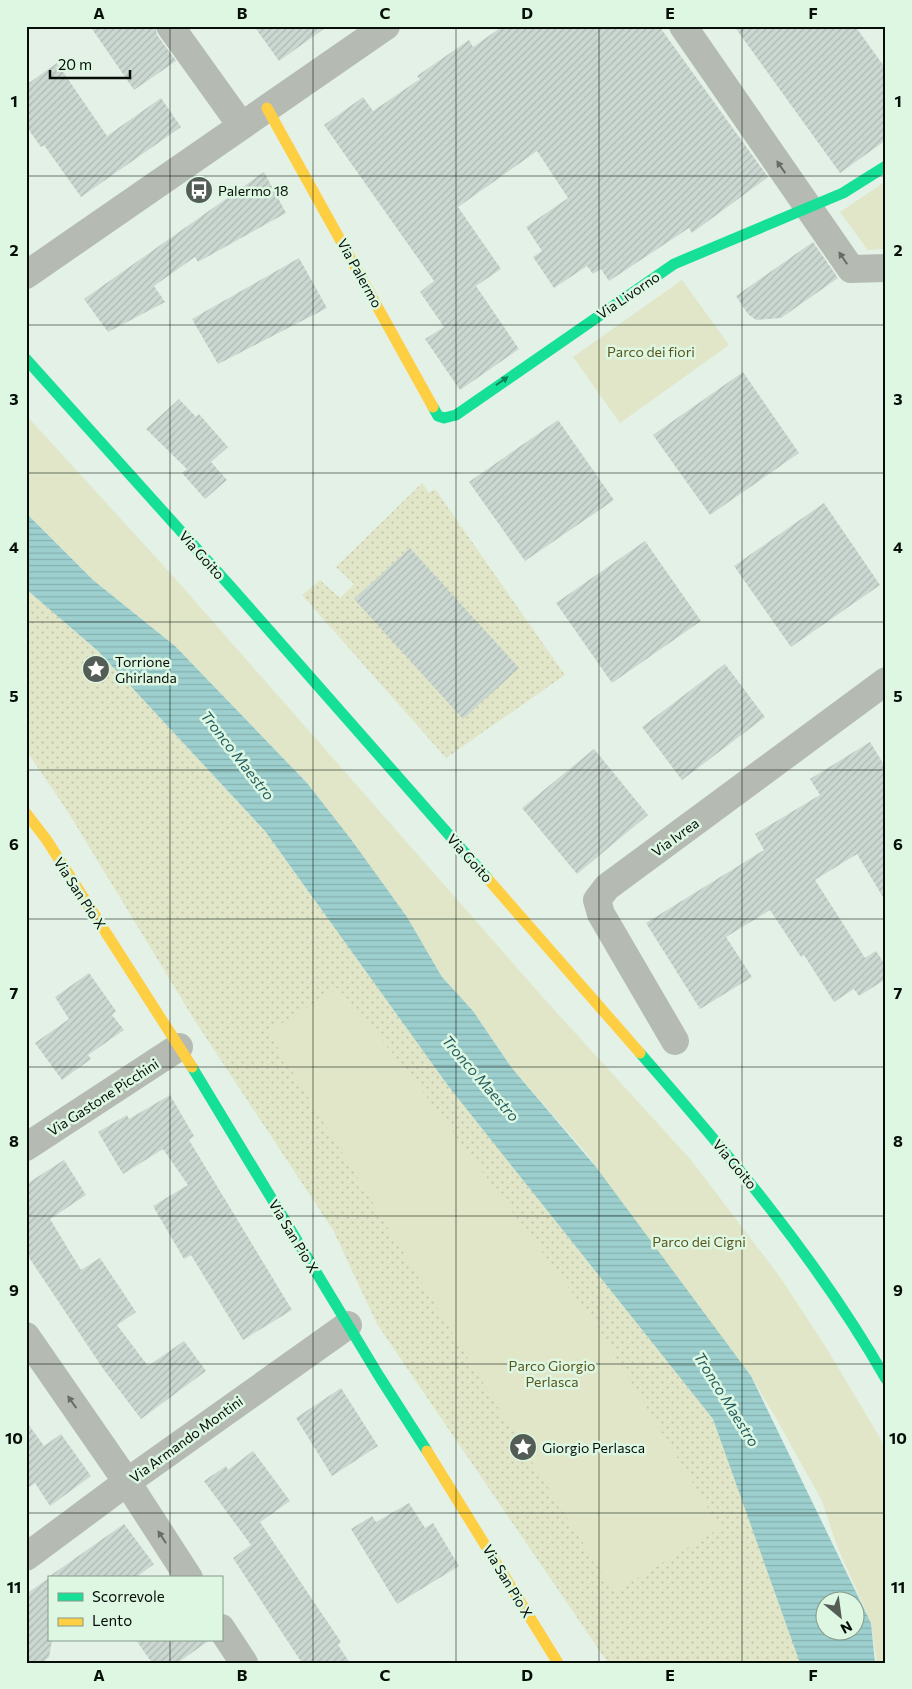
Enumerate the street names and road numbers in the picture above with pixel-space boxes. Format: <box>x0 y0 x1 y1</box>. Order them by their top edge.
street label: Via Palermo <box>334 235 386 311</box>
street label: Via Livorno <box>593 268 663 322</box>
street label: Via Goito <box>176 527 228 583</box>
street label: Via Ivrea <box>648 814 702 860</box>
street label: Via Goito <box>444 830 496 886</box>
street label: Via San Pio X <box>50 854 110 932</box>
street label: Via Gastone Picchini <box>44 1055 162 1139</box>
street label: Via Goito <box>709 1136 761 1192</box>
street label: Via San Pio X <box>265 1196 323 1276</box>
street label: Via Armando Montini <box>126 1392 246 1486</box>
street label: Via San Pio X <box>479 1541 537 1621</box>

